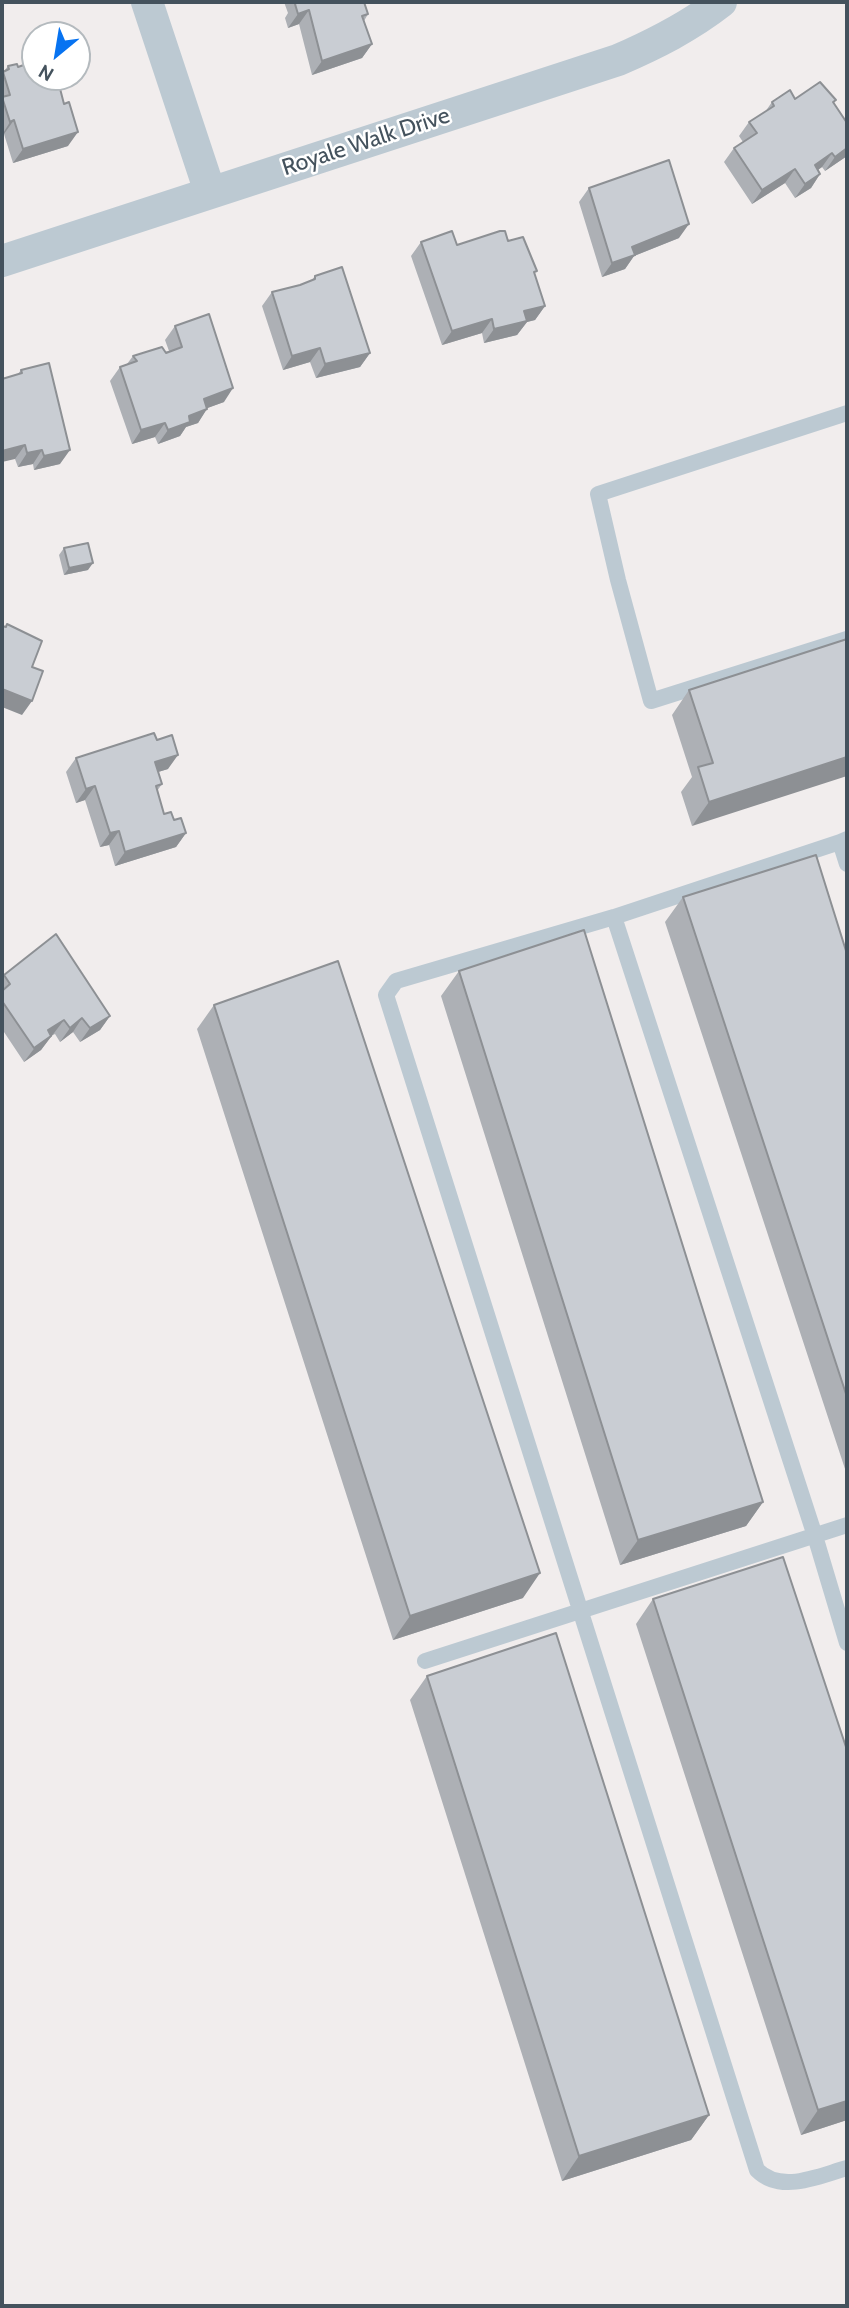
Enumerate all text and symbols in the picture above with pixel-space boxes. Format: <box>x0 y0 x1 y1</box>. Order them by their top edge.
north arrow <box>21 21 91 91</box>
text: N <box>35 60 58 86</box>
street label: Royale Walk Drive <box>279 102 453 182</box>

